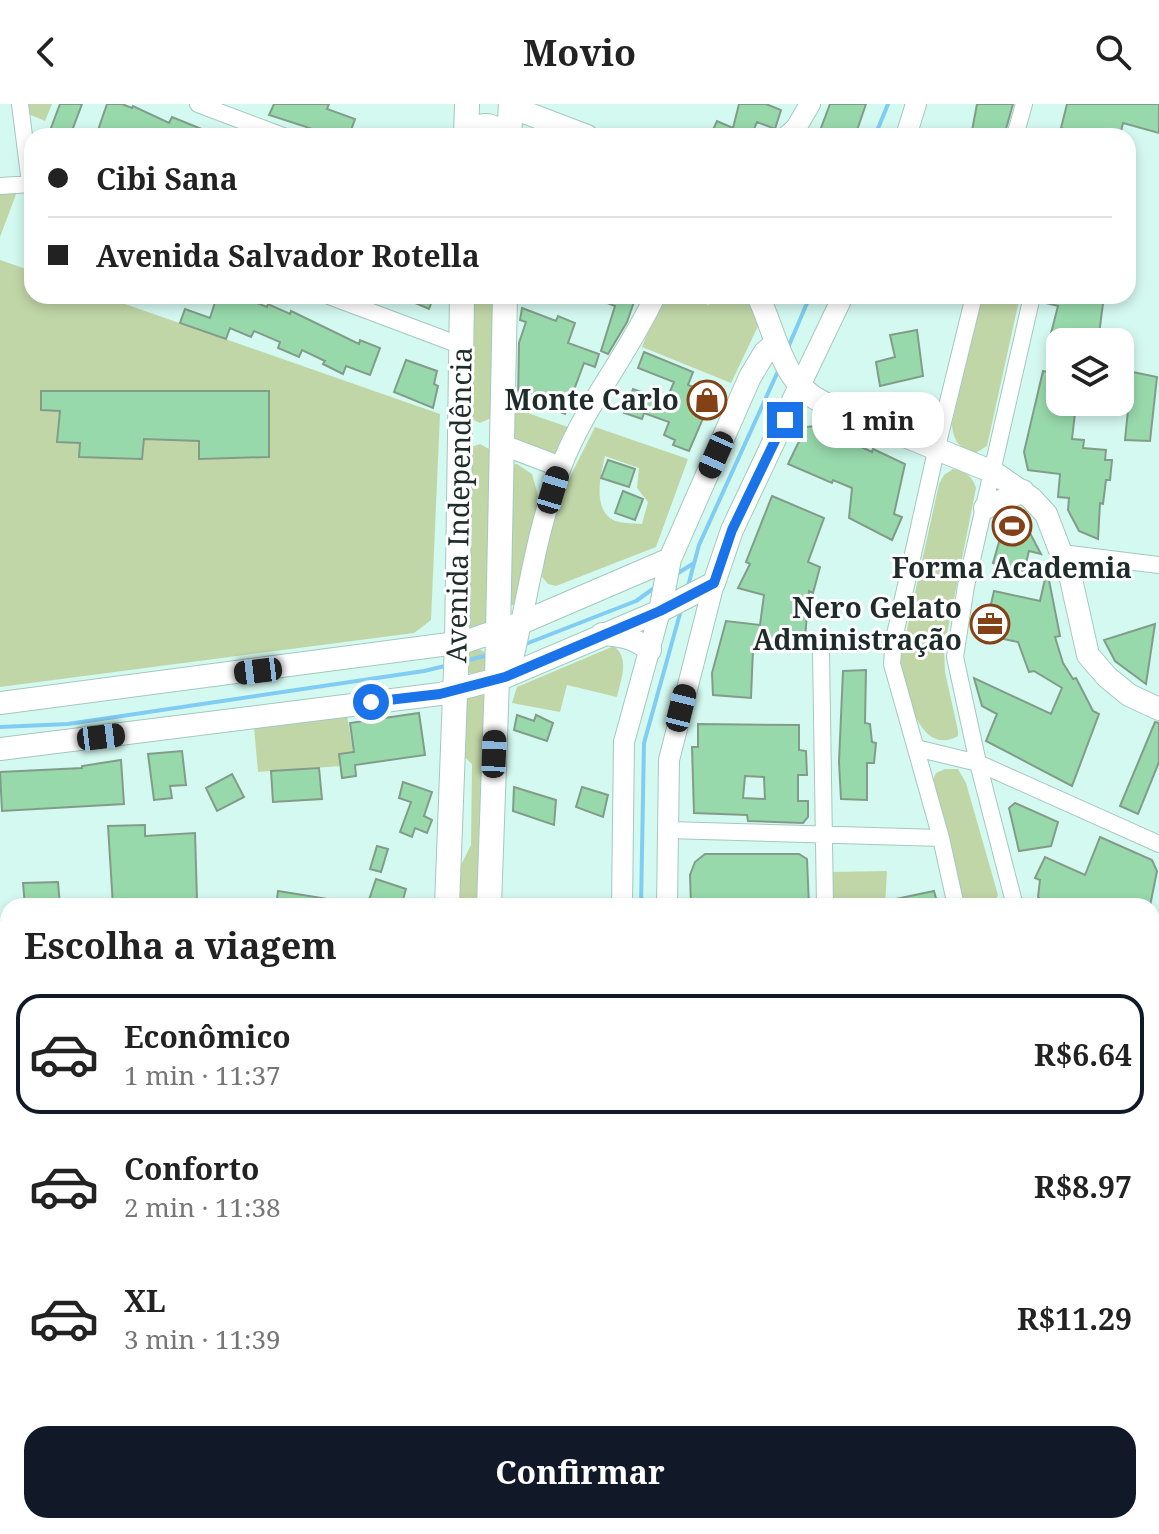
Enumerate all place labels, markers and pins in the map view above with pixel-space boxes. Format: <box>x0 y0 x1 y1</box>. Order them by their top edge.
shop icon: Monte Carlo <box>686 379 728 421</box>
place label: Monte Carlo <box>505 380 679 418</box>
sports icon: Forma Academia <box>991 505 1033 547</box>
place label: Forma Academia <box>892 548 1132 586</box>
place label: Nero Gelato Administração <box>753 588 962 658</box>
office icon: Nero Gelato Administração <box>969 603 1011 645</box>

